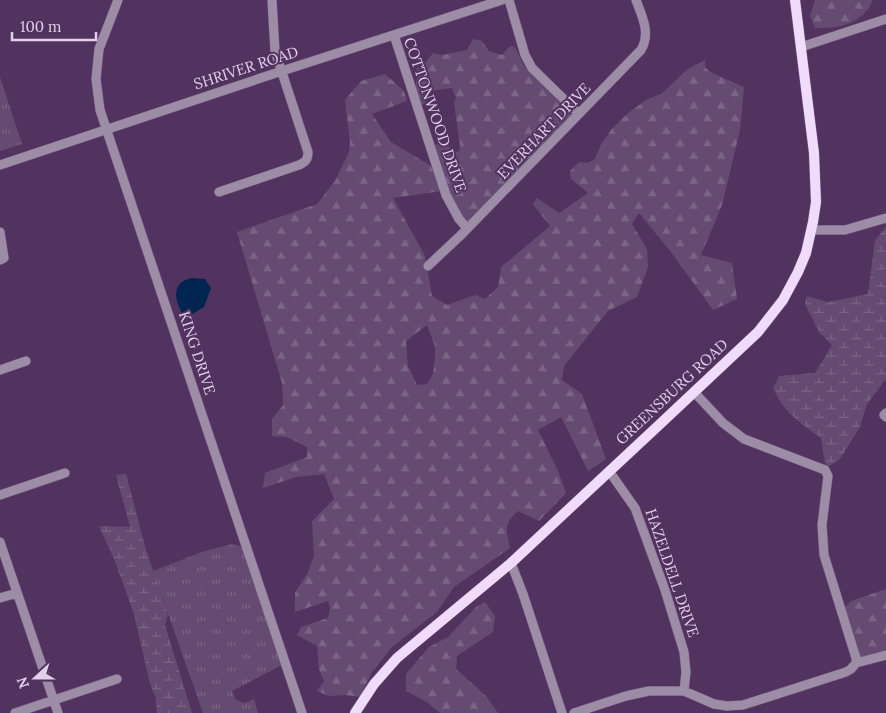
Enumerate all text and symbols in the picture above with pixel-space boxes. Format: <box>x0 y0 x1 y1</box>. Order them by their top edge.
scale bar <box>12 10 96 42</box>
text: 100 m <box>20 17 61 36</box>
street label: COTTONWOOD DRIVE <box>400 35 471 195</box>
street label: SHRIVER ROAD <box>191 42 301 93</box>
street label: EVERHART DRIVE <box>493 79 594 183</box>
street label: KING DRIVE <box>175 309 220 397</box>
street label: GREENSBURG ROAD <box>612 335 732 449</box>
street label: HAZELDELL DRIVE <box>642 506 703 640</box>
north arrow <box>10 653 60 703</box>
text: N <box>12 674 33 691</box>

